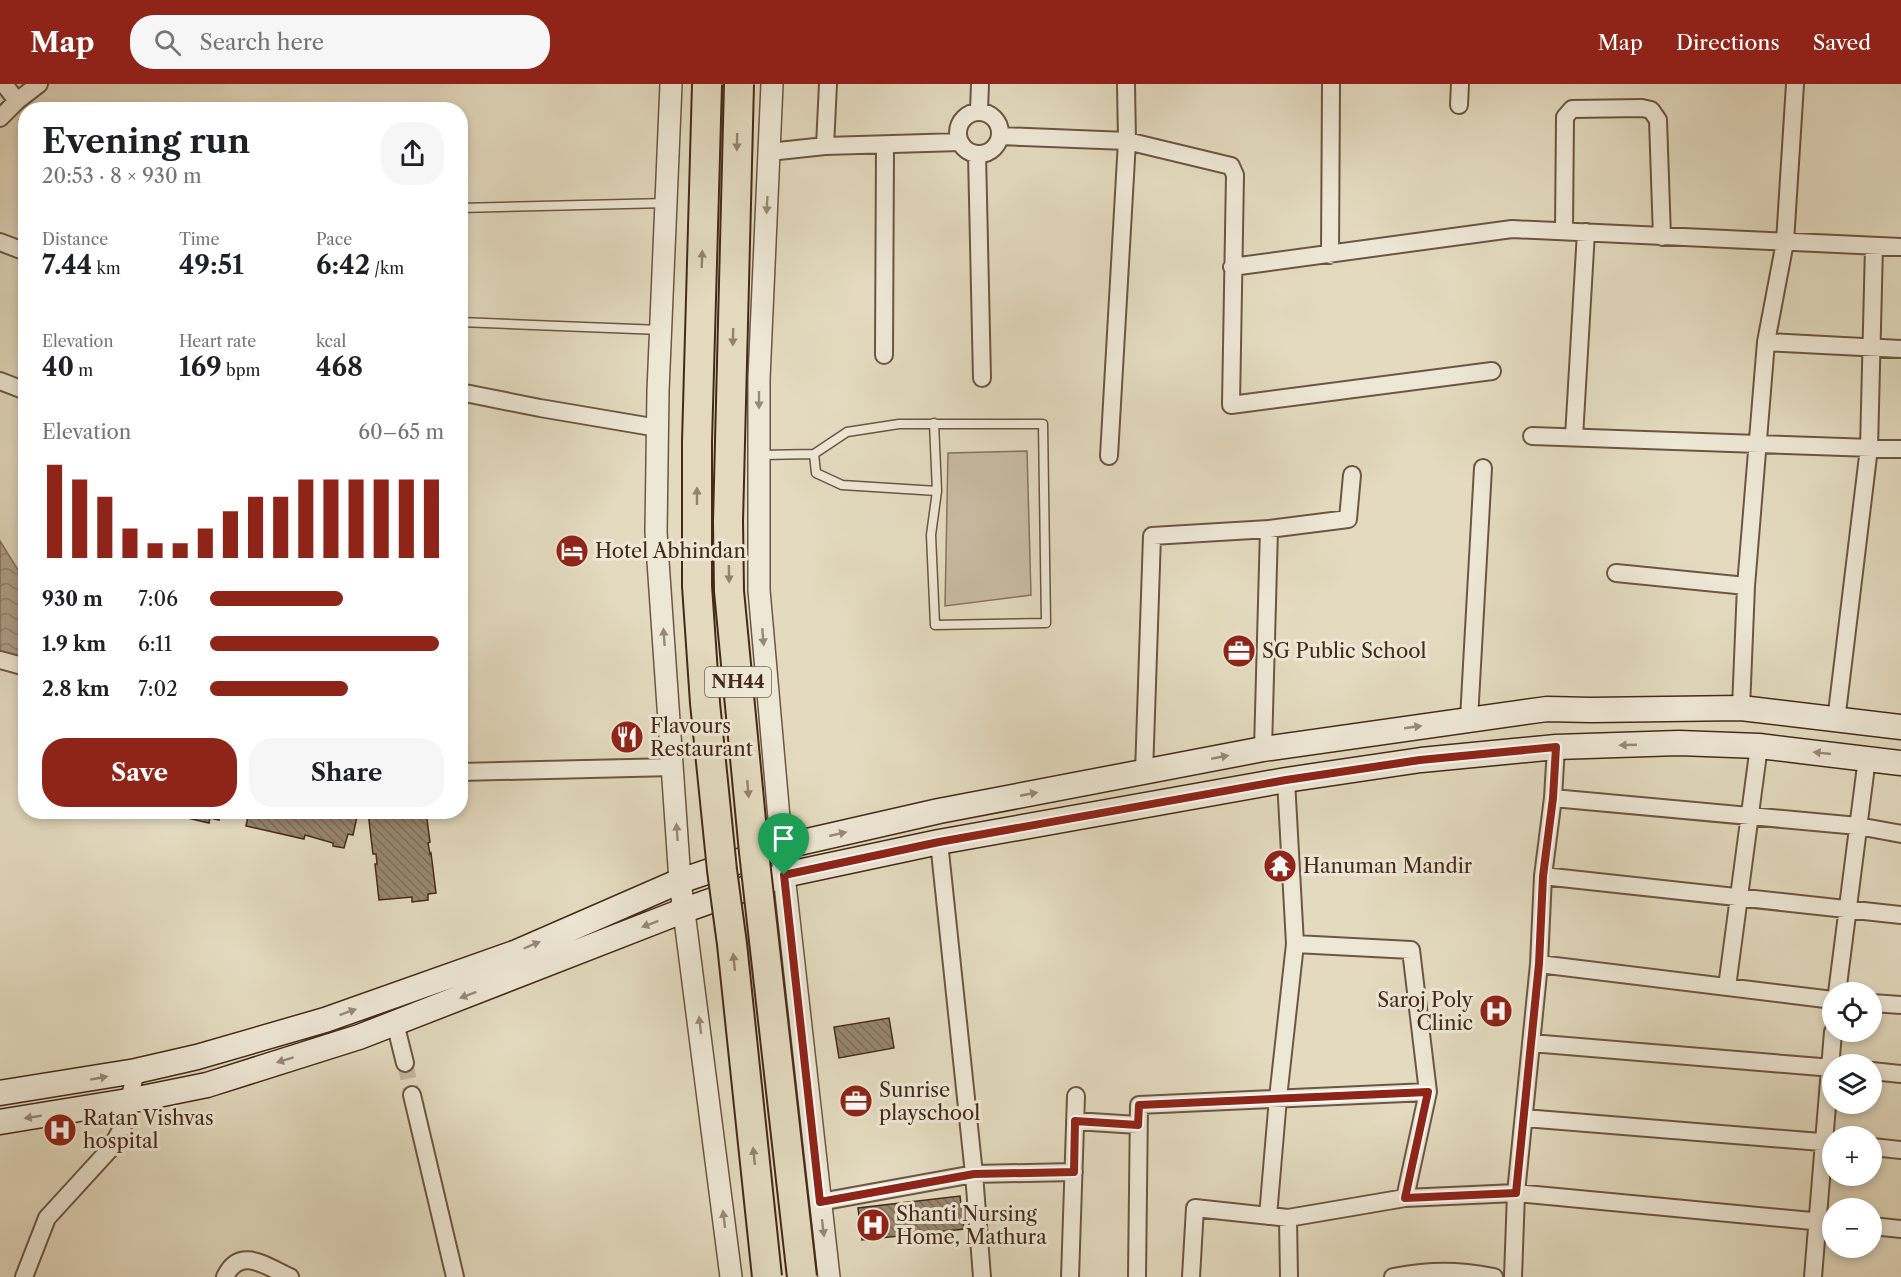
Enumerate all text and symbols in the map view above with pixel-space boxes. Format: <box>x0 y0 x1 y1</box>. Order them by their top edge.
search box <box>130 15 550 69</box>
text: Map <box>30 25 94 59</box>
icon: search <box>151 26 184 59</box>
text: Search here <box>199 29 324 56</box>
text: Map <box>1598 30 1643 55</box>
text: Directions <box>1676 30 1780 55</box>
text: Saved <box>1813 30 1871 55</box>
text: Evening run <box>42 121 250 162</box>
button: share <box>381 122 444 185</box>
one-way arrow <box>732 133 742 152</box>
text: 20:53 · 8 × 930 m <box>42 164 202 188</box>
one-way arrow <box>762 196 771 215</box>
text: Distance <box>42 229 108 249</box>
text: Time <box>179 229 219 249</box>
text: Pace <box>316 229 352 249</box>
text: 7.44 <box>42 249 92 281</box>
text: 49:51 <box>179 249 244 281</box>
text: 6:42 <box>316 249 370 281</box>
one-way arrow <box>697 250 706 269</box>
text: km <box>92 258 121 278</box>
text: /km <box>370 258 404 278</box>
one-way arrow <box>728 328 737 347</box>
text: Elevation <box>42 331 113 351</box>
text: Heart rate <box>179 331 256 351</box>
text: kcal <box>316 331 346 351</box>
text: 40 <box>42 351 74 383</box>
text: 169 <box>179 351 222 383</box>
text: 468 <box>316 351 363 383</box>
text: m <box>74 360 93 380</box>
text: bpm <box>222 360 260 380</box>
one-way arrow <box>754 391 764 410</box>
text: Elevation <box>42 420 131 444</box>
text: 60–65 m <box>358 420 444 444</box>
one-way arrow <box>692 487 702 506</box>
hotel icon: Hotel Abhindan <box>554 533 590 569</box>
place label: Hotel Abhindan <box>595 539 746 563</box>
one-way arrow <box>724 565 734 584</box>
text: 930 m <box>42 587 103 611</box>
text: 7:06 <box>138 587 178 611</box>
one-way arrow <box>659 628 669 647</box>
one-way arrow <box>758 628 768 647</box>
text: 1.9 km <box>42 632 106 656</box>
text: 6:11 <box>138 632 172 656</box>
office icon: SG Public School <box>1221 633 1257 669</box>
place label: SG Public School <box>1262 639 1426 663</box>
road number: NH44 <box>705 667 771 697</box>
text: 2.8 km <box>42 677 110 701</box>
text: 7:02 <box>138 677 178 701</box>
place label: Flavours Restaurant <box>650 714 753 761</box>
restaurant icon: Flavours Restaurant <box>609 719 645 755</box>
one-way arrow <box>1403 722 1422 731</box>
button: Save <box>42 738 237 807</box>
button: Share <box>249 738 444 807</box>
one-way arrow <box>1618 740 1637 749</box>
one-way arrow <box>1813 748 1832 758</box>
one-way arrow <box>1211 752 1230 762</box>
one-way arrow <box>743 780 753 799</box>
one-way arrow <box>1019 789 1038 798</box>
pin <box>758 813 809 875</box>
one-way arrow <box>673 822 682 841</box>
icon: arrive <box>767 822 800 855</box>
one-way arrow <box>829 829 848 838</box>
temple icon: Hanuman Mandir <box>1262 848 1298 884</box>
place label: Hanuman Mandir <box>1303 854 1473 878</box>
one-way arrow <box>641 920 659 929</box>
one-way arrow <box>523 940 541 950</box>
one-way arrow <box>729 953 738 972</box>
map controls <box>1822 982 1882 1258</box>
button: locate <box>1822 982 1882 1042</box>
place label: Saroj Poly Clinic <box>1377 988 1474 1035</box>
one-way arrow <box>459 991 477 1000</box>
hospital icon: Saroj Poly Clinic <box>1478 993 1514 1029</box>
one-way arrow <box>340 1006 358 1016</box>
one-way arrow <box>695 1016 704 1035</box>
button: layers <box>1822 1054 1882 1114</box>
one-way arrow <box>276 1056 294 1066</box>
one-way arrow <box>90 1073 109 1082</box>
place label: Sunrise playschool <box>879 1078 980 1125</box>
office icon: Sunrise playschool <box>838 1083 874 1119</box>
place label: Ratan Vishvas hospital <box>83 1106 214 1153</box>
one-way arrow <box>24 1112 43 1121</box>
hospital icon: Ratan Vishvas hospital <box>42 1112 78 1148</box>
button: + <box>1822 1126 1882 1186</box>
one-way arrow <box>749 1147 759 1166</box>
button: − <box>1822 1198 1882 1258</box>
place label: Shanti Nursing Home, Mathura <box>896 1202 1047 1249</box>
hospital icon: Shanti Nursing Home, Mathura <box>855 1207 891 1243</box>
one-way arrow <box>719 1209 728 1228</box>
one-way arrow <box>818 1218 828 1237</box>

